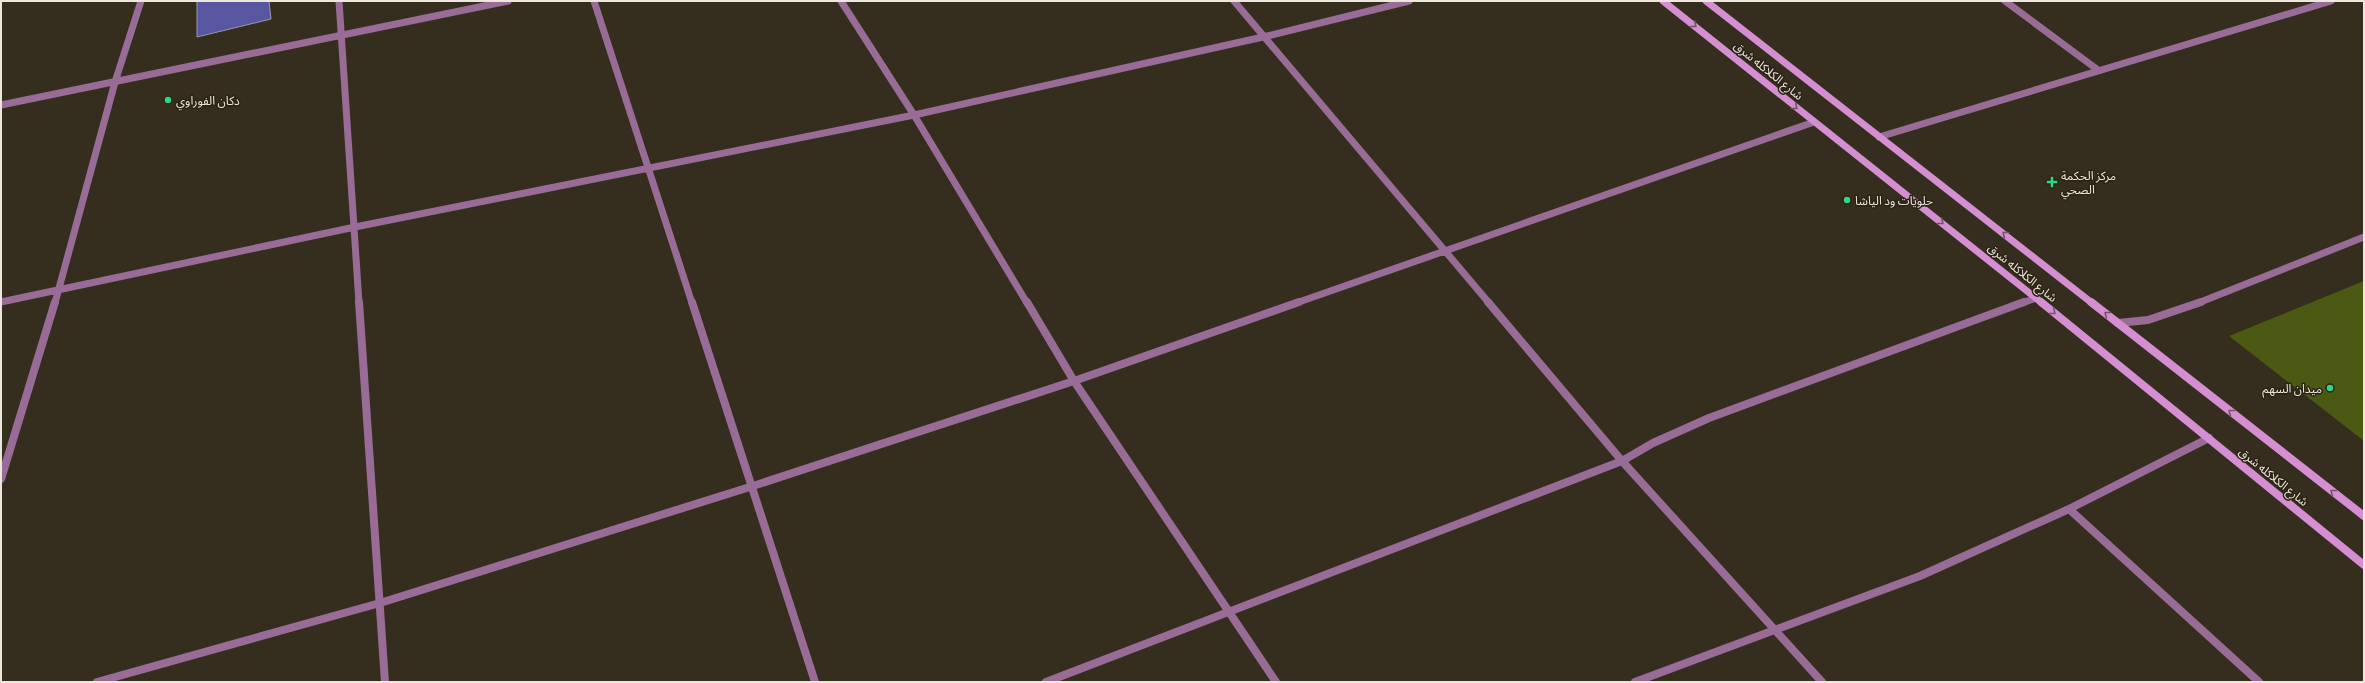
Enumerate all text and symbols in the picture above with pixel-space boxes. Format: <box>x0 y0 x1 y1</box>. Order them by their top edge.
one-way arrow <box>1689 21 1696 28</box>
street label: شارع الكلاكله شرق <box>1730 38 1806 104</box>
place label: دكان الفوراوي <box>176 93 240 111</box>
marker: دكان الفوراوي <box>163 95 173 105</box>
one-way arrow <box>1791 102 1798 109</box>
place label: مركز الحكمة الصحي <box>2061 168 2116 200</box>
marker: مركز الحكمة الصحي <box>2046 176 2058 188</box>
place label: حلويات ود الياشا <box>1855 193 1933 208</box>
marker: حلويات ود الياشا <box>1842 195 1852 205</box>
one-way arrow <box>1937 217 1944 224</box>
one-way arrow <box>2002 232 2009 239</box>
street label: شارع الكلاكله شرق <box>1984 240 2060 306</box>
one-way arrow <box>2049 307 2056 314</box>
one-way arrow <box>2104 312 2111 319</box>
place label: ميدان السهم <box>2262 381 2322 398</box>
marker: ميدان السهم <box>2325 383 2335 393</box>
one-way arrow <box>2229 409 2236 416</box>
street label: شارع الكلاكله شرق <box>2235 444 2311 510</box>
one-way arrow <box>2331 490 2338 497</box>

